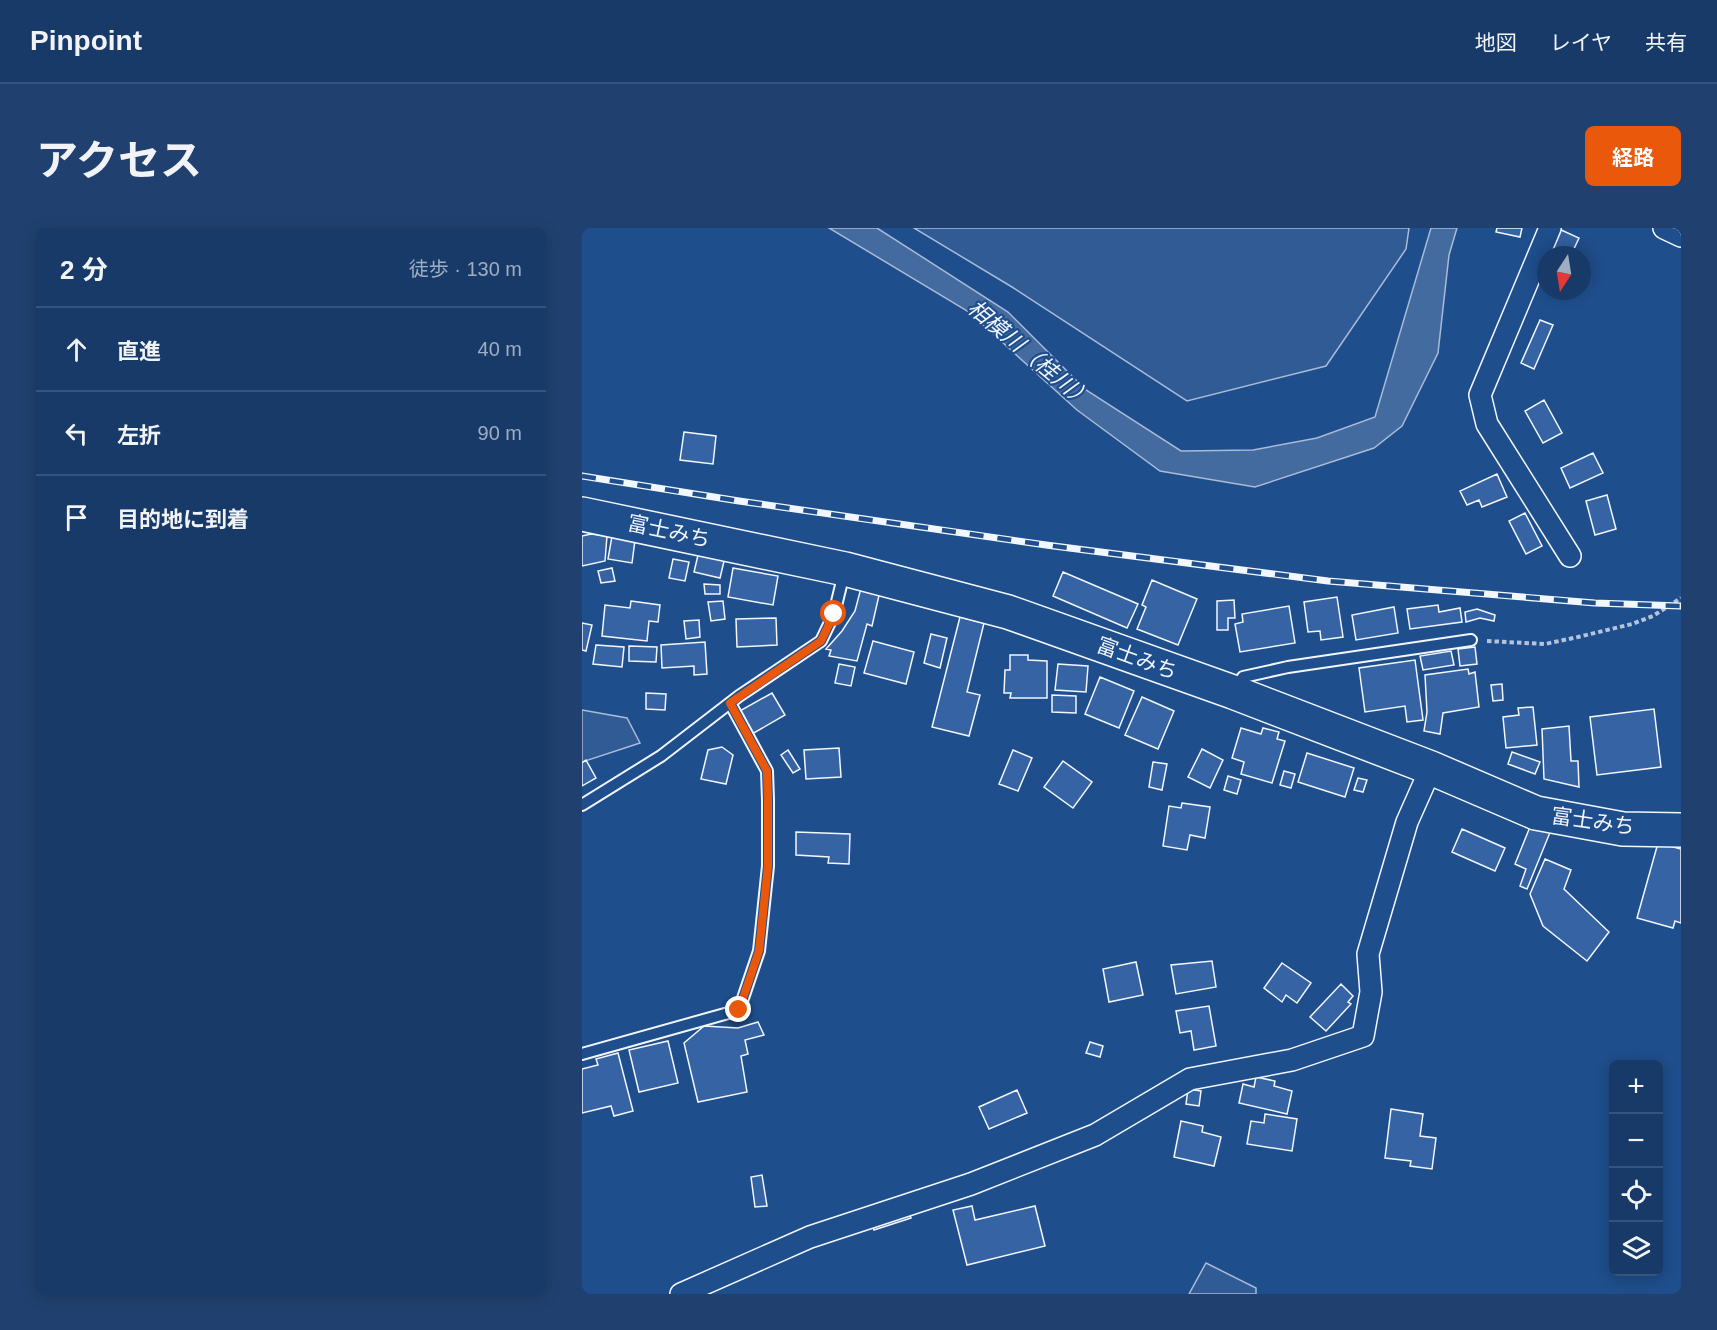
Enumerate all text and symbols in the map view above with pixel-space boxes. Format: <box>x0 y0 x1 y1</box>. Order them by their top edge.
text: Pinpoint <box>30 25 142 56</box>
text: 地図 <box>1475 31 1517 54</box>
text: レイヤ <box>1550 31 1612 54</box>
text: 共有 <box>1645 31 1687 54</box>
button: 経路 <box>1585 126 1681 186</box>
text: アクセス <box>36 137 202 184</box>
north arrow <box>1537 246 1591 300</box>
text: 2 分 <box>60 255 108 285</box>
text: 徒歩 · 130 m <box>409 258 522 280</box>
water label: 相模川（桂川） <box>963 295 1097 413</box>
icon: ahead <box>60 333 93 366</box>
text: 40 m <box>478 338 522 360</box>
text: 直進 <box>117 339 161 364</box>
icon: left <box>60 417 93 450</box>
text: 90 m <box>478 422 522 444</box>
text: 左折 <box>117 423 161 448</box>
icon: arrive <box>60 501 93 534</box>
text: 目的地に到着 <box>117 507 249 532</box>
street label: 富士みち <box>626 511 712 551</box>
route start <box>820 600 846 626</box>
street label: 富士みち <box>1094 633 1180 683</box>
street label: 富士みち <box>1550 804 1636 838</box>
route end <box>725 996 751 1022</box>
map controls <box>1609 1060 1663 1276</box>
button: + <box>1609 1060 1663 1114</box>
button: − <box>1609 1114 1663 1168</box>
button: locate <box>1609 1168 1663 1222</box>
button: layers <box>1609 1222 1663 1276</box>

